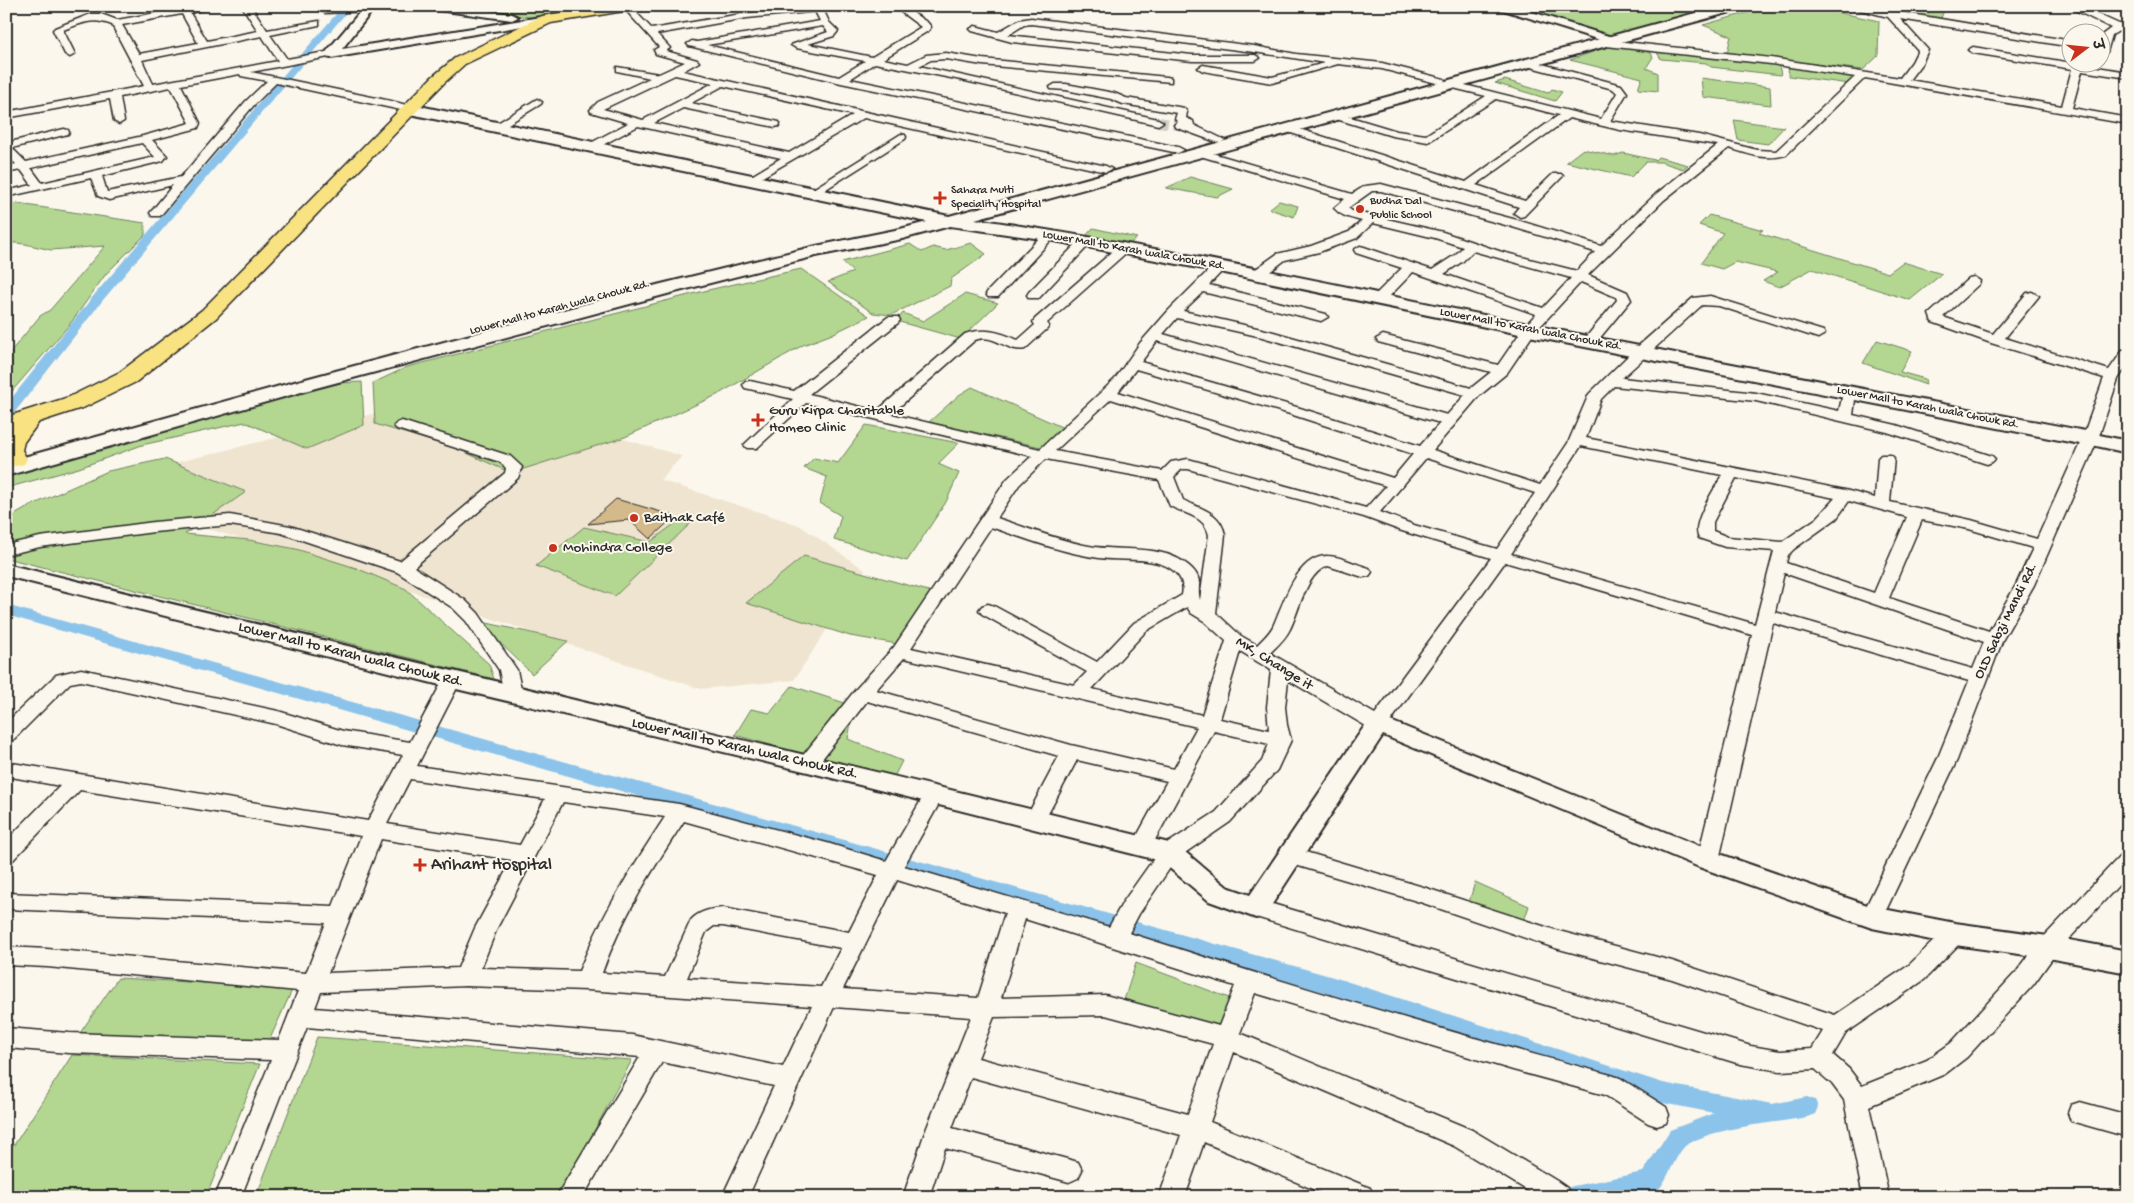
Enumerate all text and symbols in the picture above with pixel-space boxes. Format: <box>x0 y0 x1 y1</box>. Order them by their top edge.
north arrow <box>2062 22 2112 72</box>
text: उ <box>2086 36 2106 54</box>
place label: Sahara Multi Speciality Hospital <box>951 184 1041 212</box>
marker: Sahara Multi Speciality Hospital <box>933 191 947 205</box>
place label: Budha Dal Public School <box>1369 195 1432 223</box>
marker: Budha Dal Public School <box>1354 203 1366 215</box>
street label: Lower Mall to Karah wala Chowk Rd. <box>1041 228 1227 274</box>
street label: Lower Mall to Karah wala Chowk Rd. <box>469 277 651 339</box>
street label: Lower Mall to Karah wala Chowk Rd. <box>1439 305 1623 355</box>
street label: Lower Mall to Karah wala Chowk Rd. <box>1836 383 2020 433</box>
place label: Guru Kirpa Charitable Homeo Clinic <box>769 402 904 437</box>
marker: Guru Kirpa Charitable Homeo Clinic <box>751 413 765 427</box>
place label: Baithak Café <box>643 509 725 527</box>
marker: Baithak Café <box>628 512 640 524</box>
place label: Mohindra College <box>563 539 672 557</box>
marker: Mohindra College <box>547 542 559 554</box>
street label: OLD Sabzi Mandi Rd. <box>1970 560 2042 682</box>
street label: Lower Mall to Karah wala Chowk Rd. <box>236 618 466 692</box>
street label: MK, Change it <box>1232 633 1318 696</box>
street label: Lower Mall to Karah wala Chowk Rd. <box>630 714 860 784</box>
place label: Arihant Hospital <box>431 855 552 876</box>
marker: Arihant Hospital <box>413 858 427 872</box>

